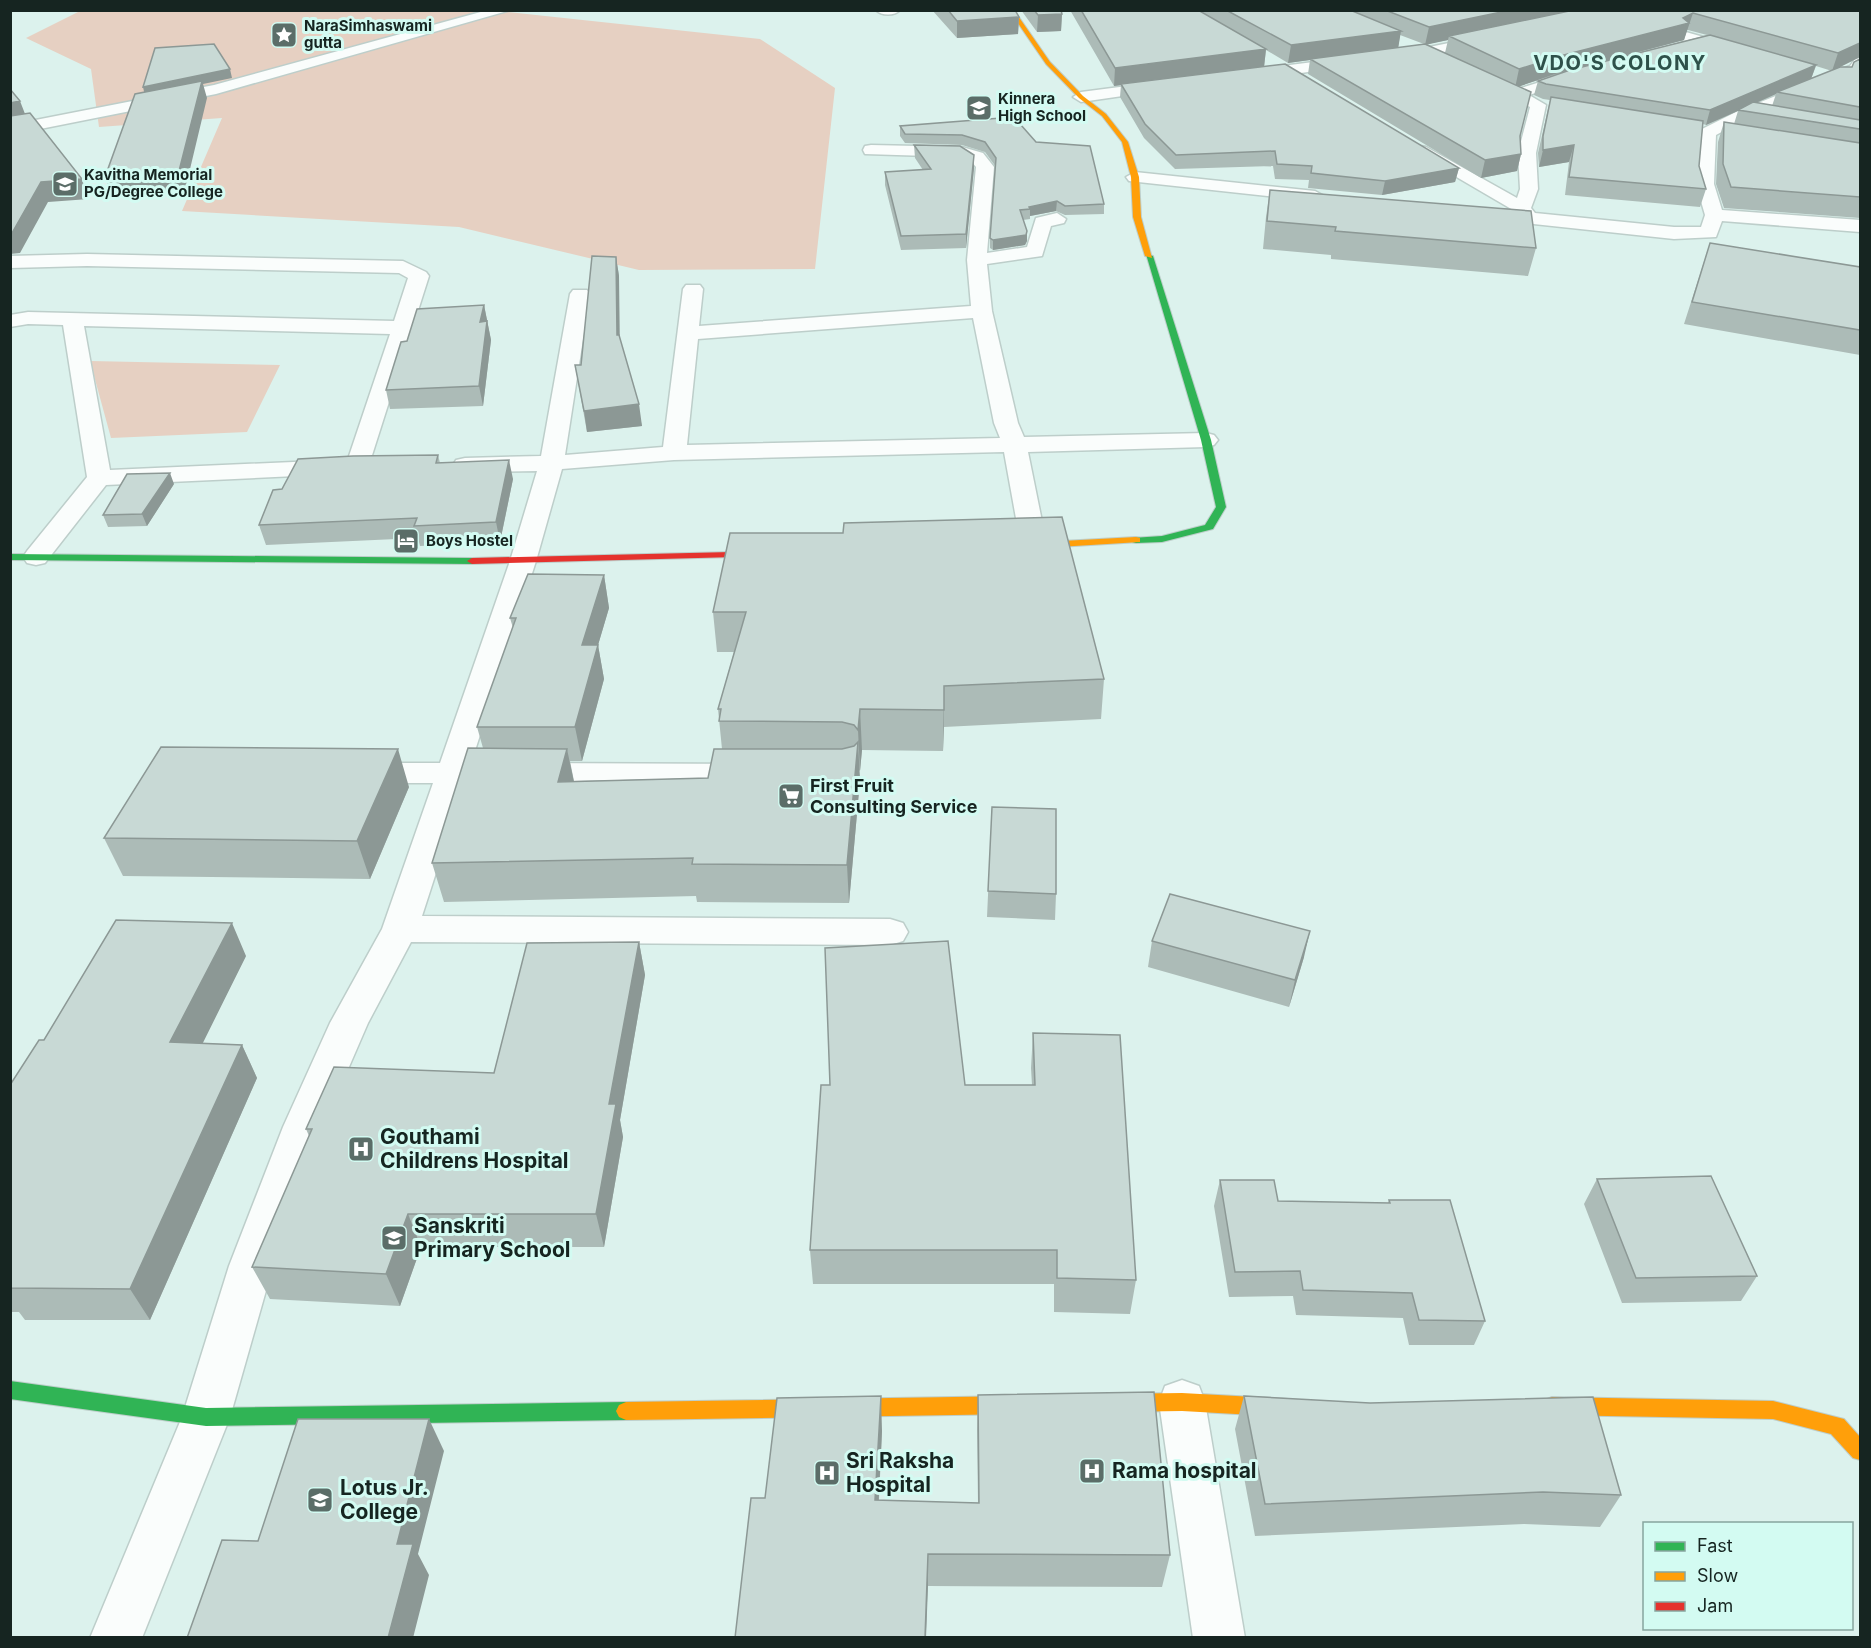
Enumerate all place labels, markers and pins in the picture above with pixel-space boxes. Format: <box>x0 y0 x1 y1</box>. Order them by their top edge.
place label: NaraSimhaswami gutta <box>304 16 432 52</box>
place icon: NaraSimhaswami gutta <box>269 20 299 50</box>
place label: Kinnera High School <box>998 89 1086 125</box>
school or university icon: Kinnera High School <box>964 93 994 123</box>
place label: Kavitha Memorial PG/Degree College <box>84 165 223 201</box>
school or university icon: Kavitha Memorial PG/Degree College <box>50 169 80 199</box>
hotel icon: Boys Hostel <box>391 526 421 556</box>
place label: Boys Hostel <box>426 531 513 550</box>
place label: First Fruit Consulting Service <box>810 775 978 817</box>
supermarket icon: First Fruit Consulting Service <box>776 781 806 811</box>
place label: Gouthami Childrens Hospital <box>380 1124 569 1173</box>
hospital icon: Gouthami Childrens Hospital <box>346 1134 376 1164</box>
place label: Sanskriti Primary School <box>414 1213 571 1262</box>
school or university icon: Sanskriti Primary School <box>379 1223 409 1253</box>
place label: Sri Raksha Hospital <box>846 1448 954 1497</box>
hospital icon: Rama hospital <box>1077 1456 1107 1486</box>
hospital icon: Sri Raksha Hospital <box>812 1458 842 1488</box>
place label: Rama hospital <box>1112 1458 1257 1483</box>
place label: Lotus Jr. College <box>340 1475 429 1524</box>
school or university icon: Lotus Jr. College <box>305 1485 335 1515</box>

